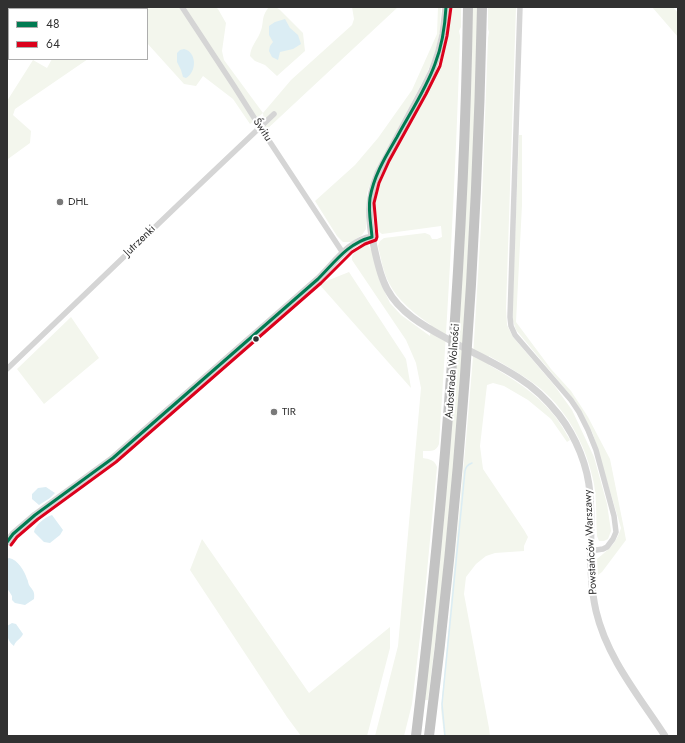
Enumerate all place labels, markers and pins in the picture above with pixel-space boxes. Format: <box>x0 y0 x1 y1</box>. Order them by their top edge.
place label: DHL <box>68 195 88 209</box>
marker: DHL <box>55 197 65 207</box>
unlabelled marker <box>251 334 261 344</box>
place label: TIR <box>282 405 296 419</box>
marker: TIR <box>269 407 279 417</box>

